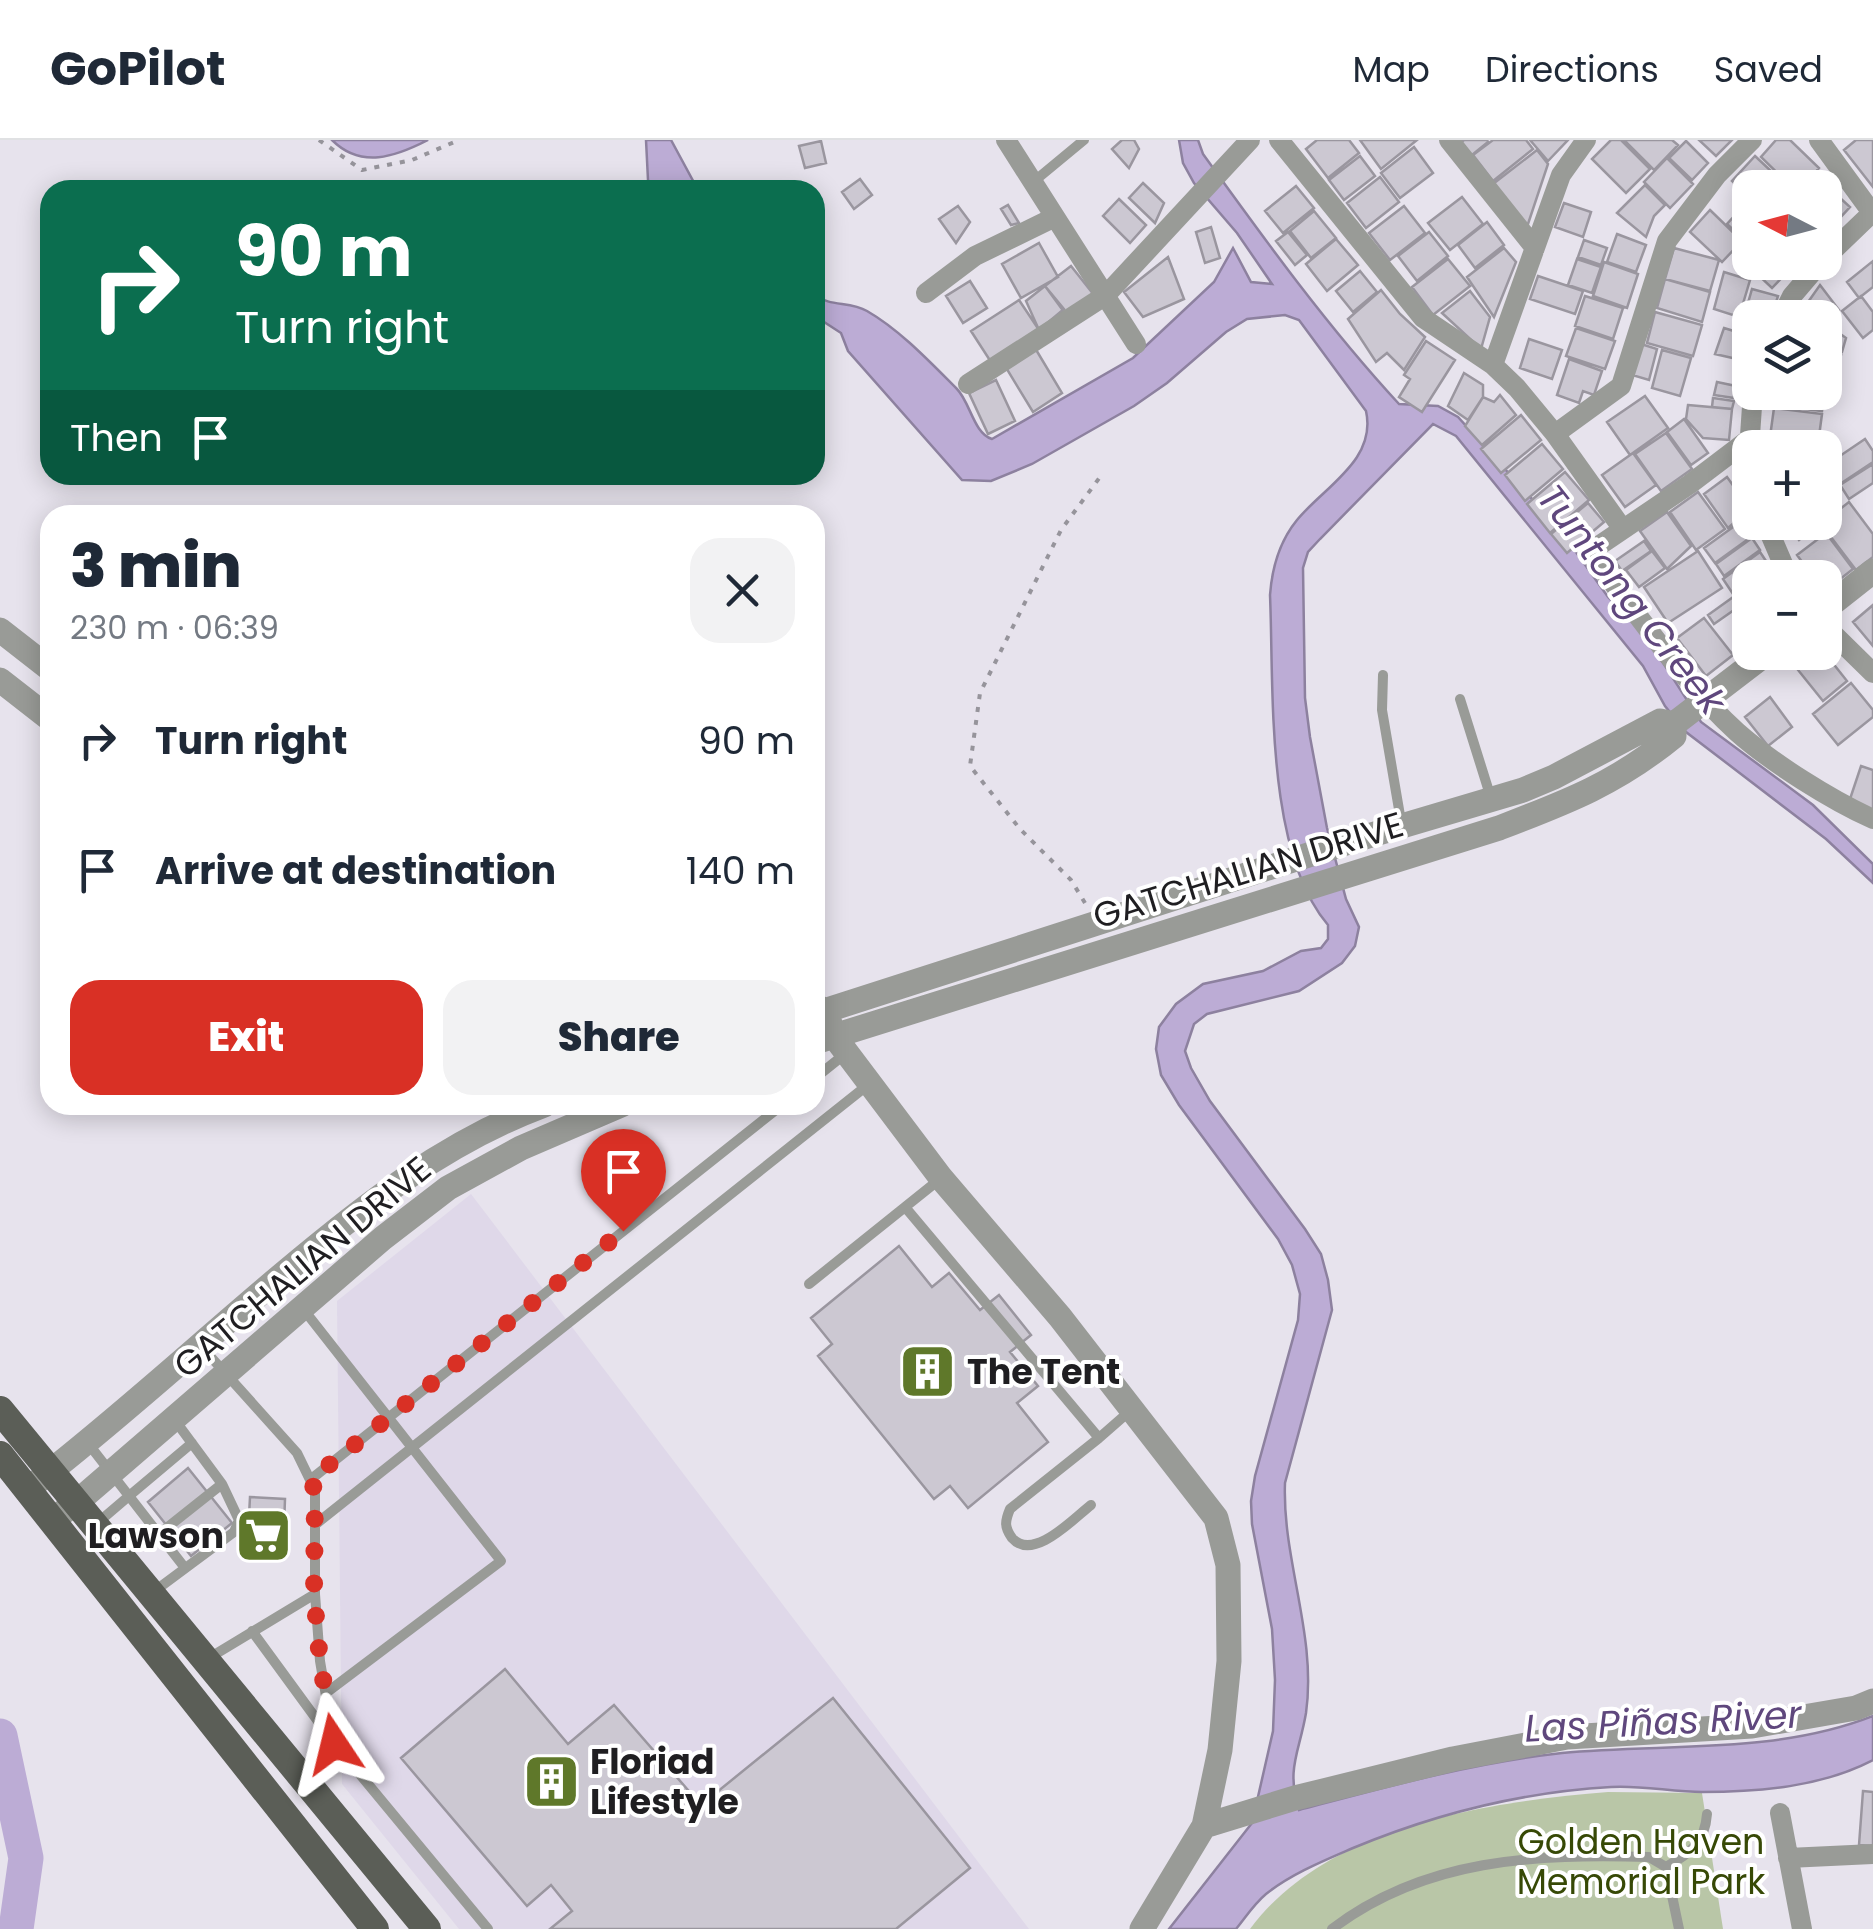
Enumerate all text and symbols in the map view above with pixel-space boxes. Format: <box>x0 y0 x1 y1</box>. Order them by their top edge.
text: GoPilot <box>50 35 226 102</box>
text: Map <box>1353 45 1430 94</box>
text: Directions <box>1485 45 1659 94</box>
text: Saved <box>1714 45 1823 94</box>
north arrow <box>1732 170 1842 280</box>
map controls <box>1732 170 1842 670</box>
text: 90 m <box>235 202 413 301</box>
icon: right <box>70 220 200 350</box>
text: Turn right <box>235 296 449 359</box>
button: layers <box>1732 300 1842 410</box>
icon: arrive <box>183 410 238 465</box>
text: Then <box>70 411 163 464</box>
button: + <box>1732 430 1842 540</box>
water label: Tuntong Creek <box>1525 473 1740 726</box>
text: 3 min <box>70 524 242 608</box>
button: close <box>690 538 795 643</box>
button: − <box>1732 560 1842 670</box>
text: 230 m · 06:39 <box>70 605 279 650</box>
icon: right <box>70 713 125 768</box>
text: Turn right <box>155 714 347 767</box>
text: 90 m <box>698 714 795 767</box>
street label: GATCHALIAN DRIVE <box>1087 799 1409 941</box>
icon: arrive <box>70 843 125 898</box>
text: Arrive at destination <box>155 844 556 897</box>
text: 140 m <box>686 844 795 897</box>
button: Exit <box>70 980 423 1095</box>
button: Share <box>443 980 795 1095</box>
pin <box>581 1129 666 1232</box>
icon: arrive <box>596 1144 651 1199</box>
street label: GATCHALIAN DRIVE <box>163 1145 441 1389</box>
building icon: The Tent <box>898 1341 958 1401</box>
place label: The Tent <box>967 1347 1120 1396</box>
supermarket icon: Lawson <box>233 1505 293 1565</box>
place label: Lawson <box>88 1511 224 1560</box>
water label: Las Piñas River <box>1523 1687 1804 1755</box>
position arrow <box>282 1692 386 1796</box>
place label: Floriad Lifestyle <box>590 1737 739 1826</box>
building icon: Floriad Lifestyle <box>521 1751 581 1811</box>
park label: Golden Haven Memorial Park <box>1517 1817 1765 1906</box>

